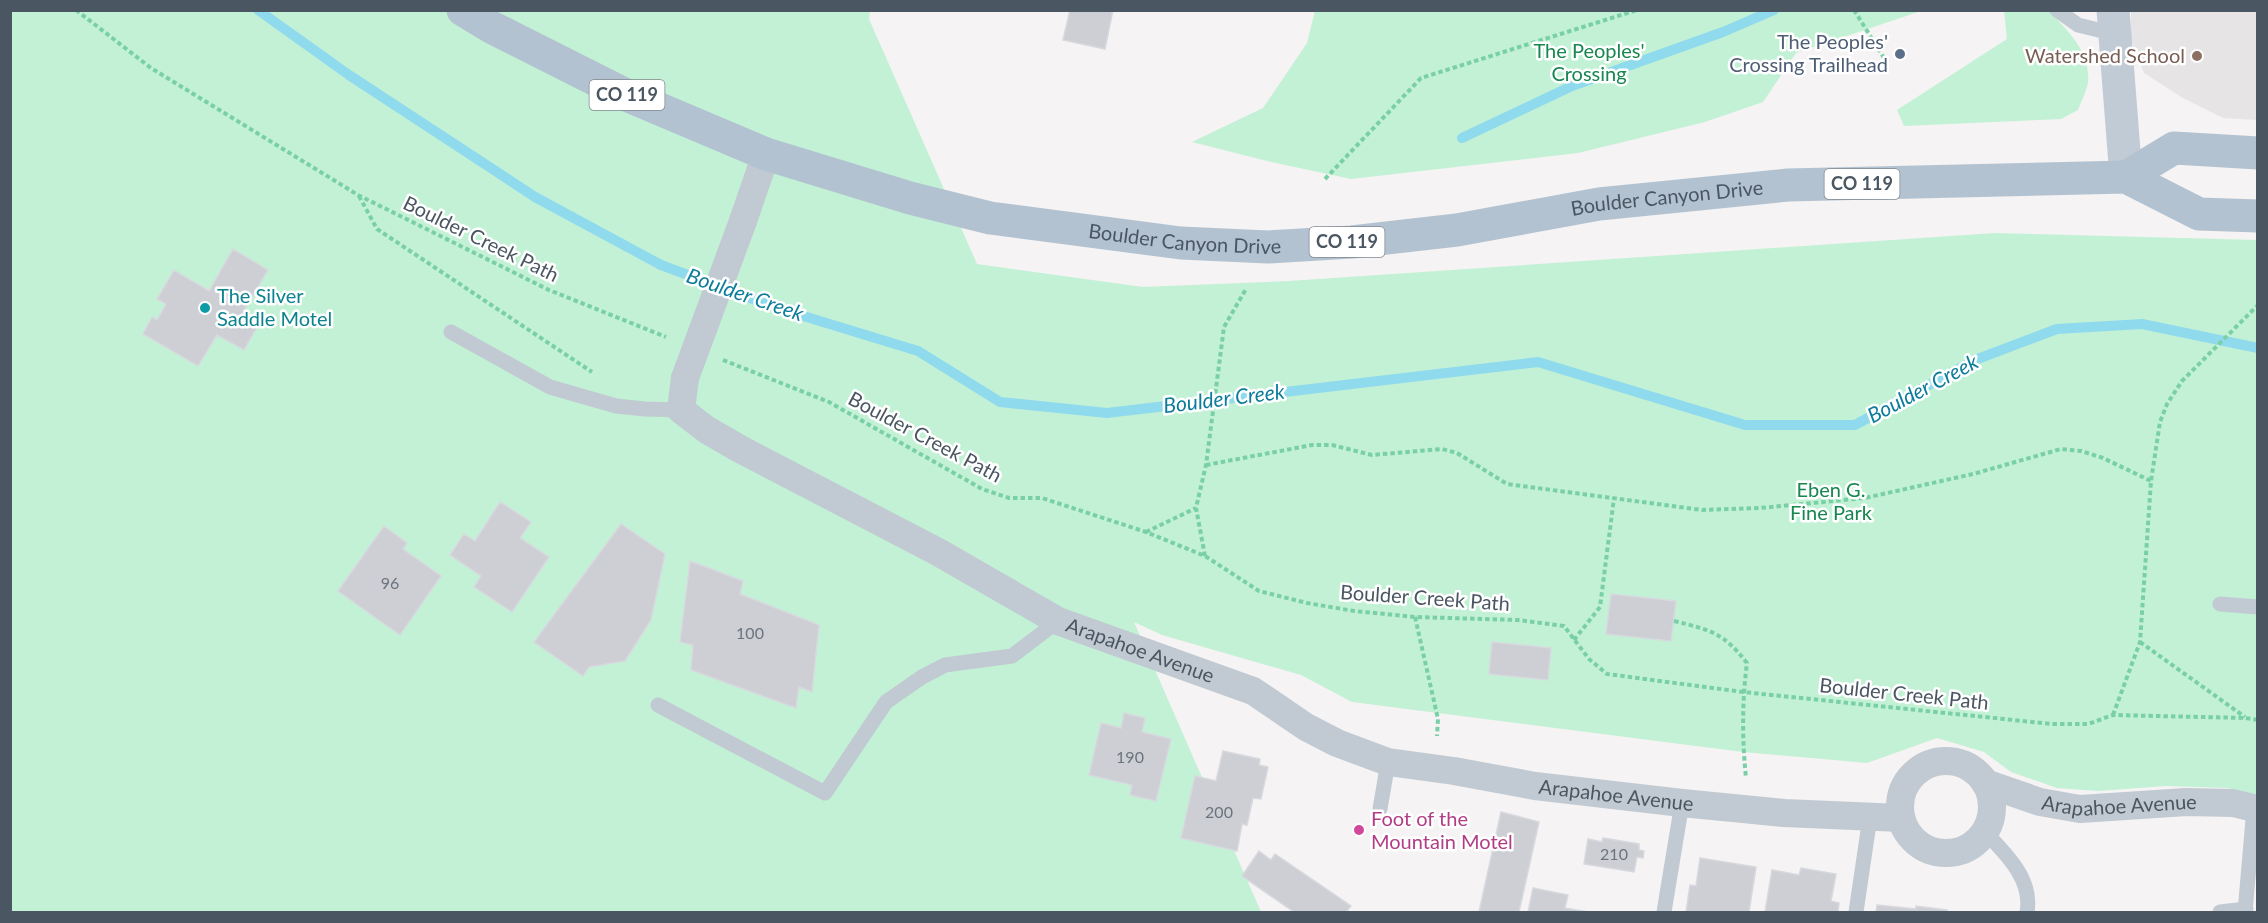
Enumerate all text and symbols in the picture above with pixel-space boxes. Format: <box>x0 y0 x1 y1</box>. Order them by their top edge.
place label: The Peoples' Crossing Trailhead <box>1729 29 1888 76</box>
park label: The Peoples' Crossing <box>1533 38 1645 85</box>
place label: Watershed School <box>2025 43 2185 67</box>
marker: The Peoples' Crossing Trailhead <box>1893 47 1907 61</box>
marker: Watershed School <box>2190 49 2204 63</box>
road number: CO 119 <box>590 80 664 110</box>
road number: CO 119 <box>1824 169 1900 199</box>
street label: Boulder Canyon Drive <box>1569 175 1764 220</box>
street label: Boulder Creek Path <box>400 190 563 286</box>
street label: Boulder Canyon Drive <box>1087 218 1282 258</box>
road number: CO 119 <box>1310 227 1384 257</box>
water label: Boulder Creek <box>684 262 808 326</box>
place label: The Silver Saddle Motel <box>217 283 332 330</box>
marker: The Silver Saddle Motel <box>198 301 212 315</box>
water label: Boulder Creek <box>1863 348 1983 427</box>
water label: Boulder Creek <box>1162 378 1287 417</box>
street label: Boulder Creek Path <box>845 386 1006 487</box>
park label: Eben G. Fine Park <box>1790 477 1873 524</box>
house number: 96 <box>381 573 399 592</box>
street label: Boulder Creek Path <box>1339 579 1511 615</box>
street label: Arapahoe Avenue <box>1063 612 1218 687</box>
house number: 100 <box>736 623 764 642</box>
street label: Boulder Creek Path <box>1818 672 1990 714</box>
house number: 190 <box>1116 747 1144 766</box>
street label: Arapahoe Avenue <box>1538 774 1695 815</box>
street label: Arapahoe Avenue <box>2040 789 2197 820</box>
house number: 200 <box>1205 802 1233 821</box>
place label: Foot of the Mountain Motel <box>1371 806 1513 853</box>
marker: Foot of the Mountain Motel <box>1352 823 1366 837</box>
house number: 210 <box>1600 844 1628 863</box>

